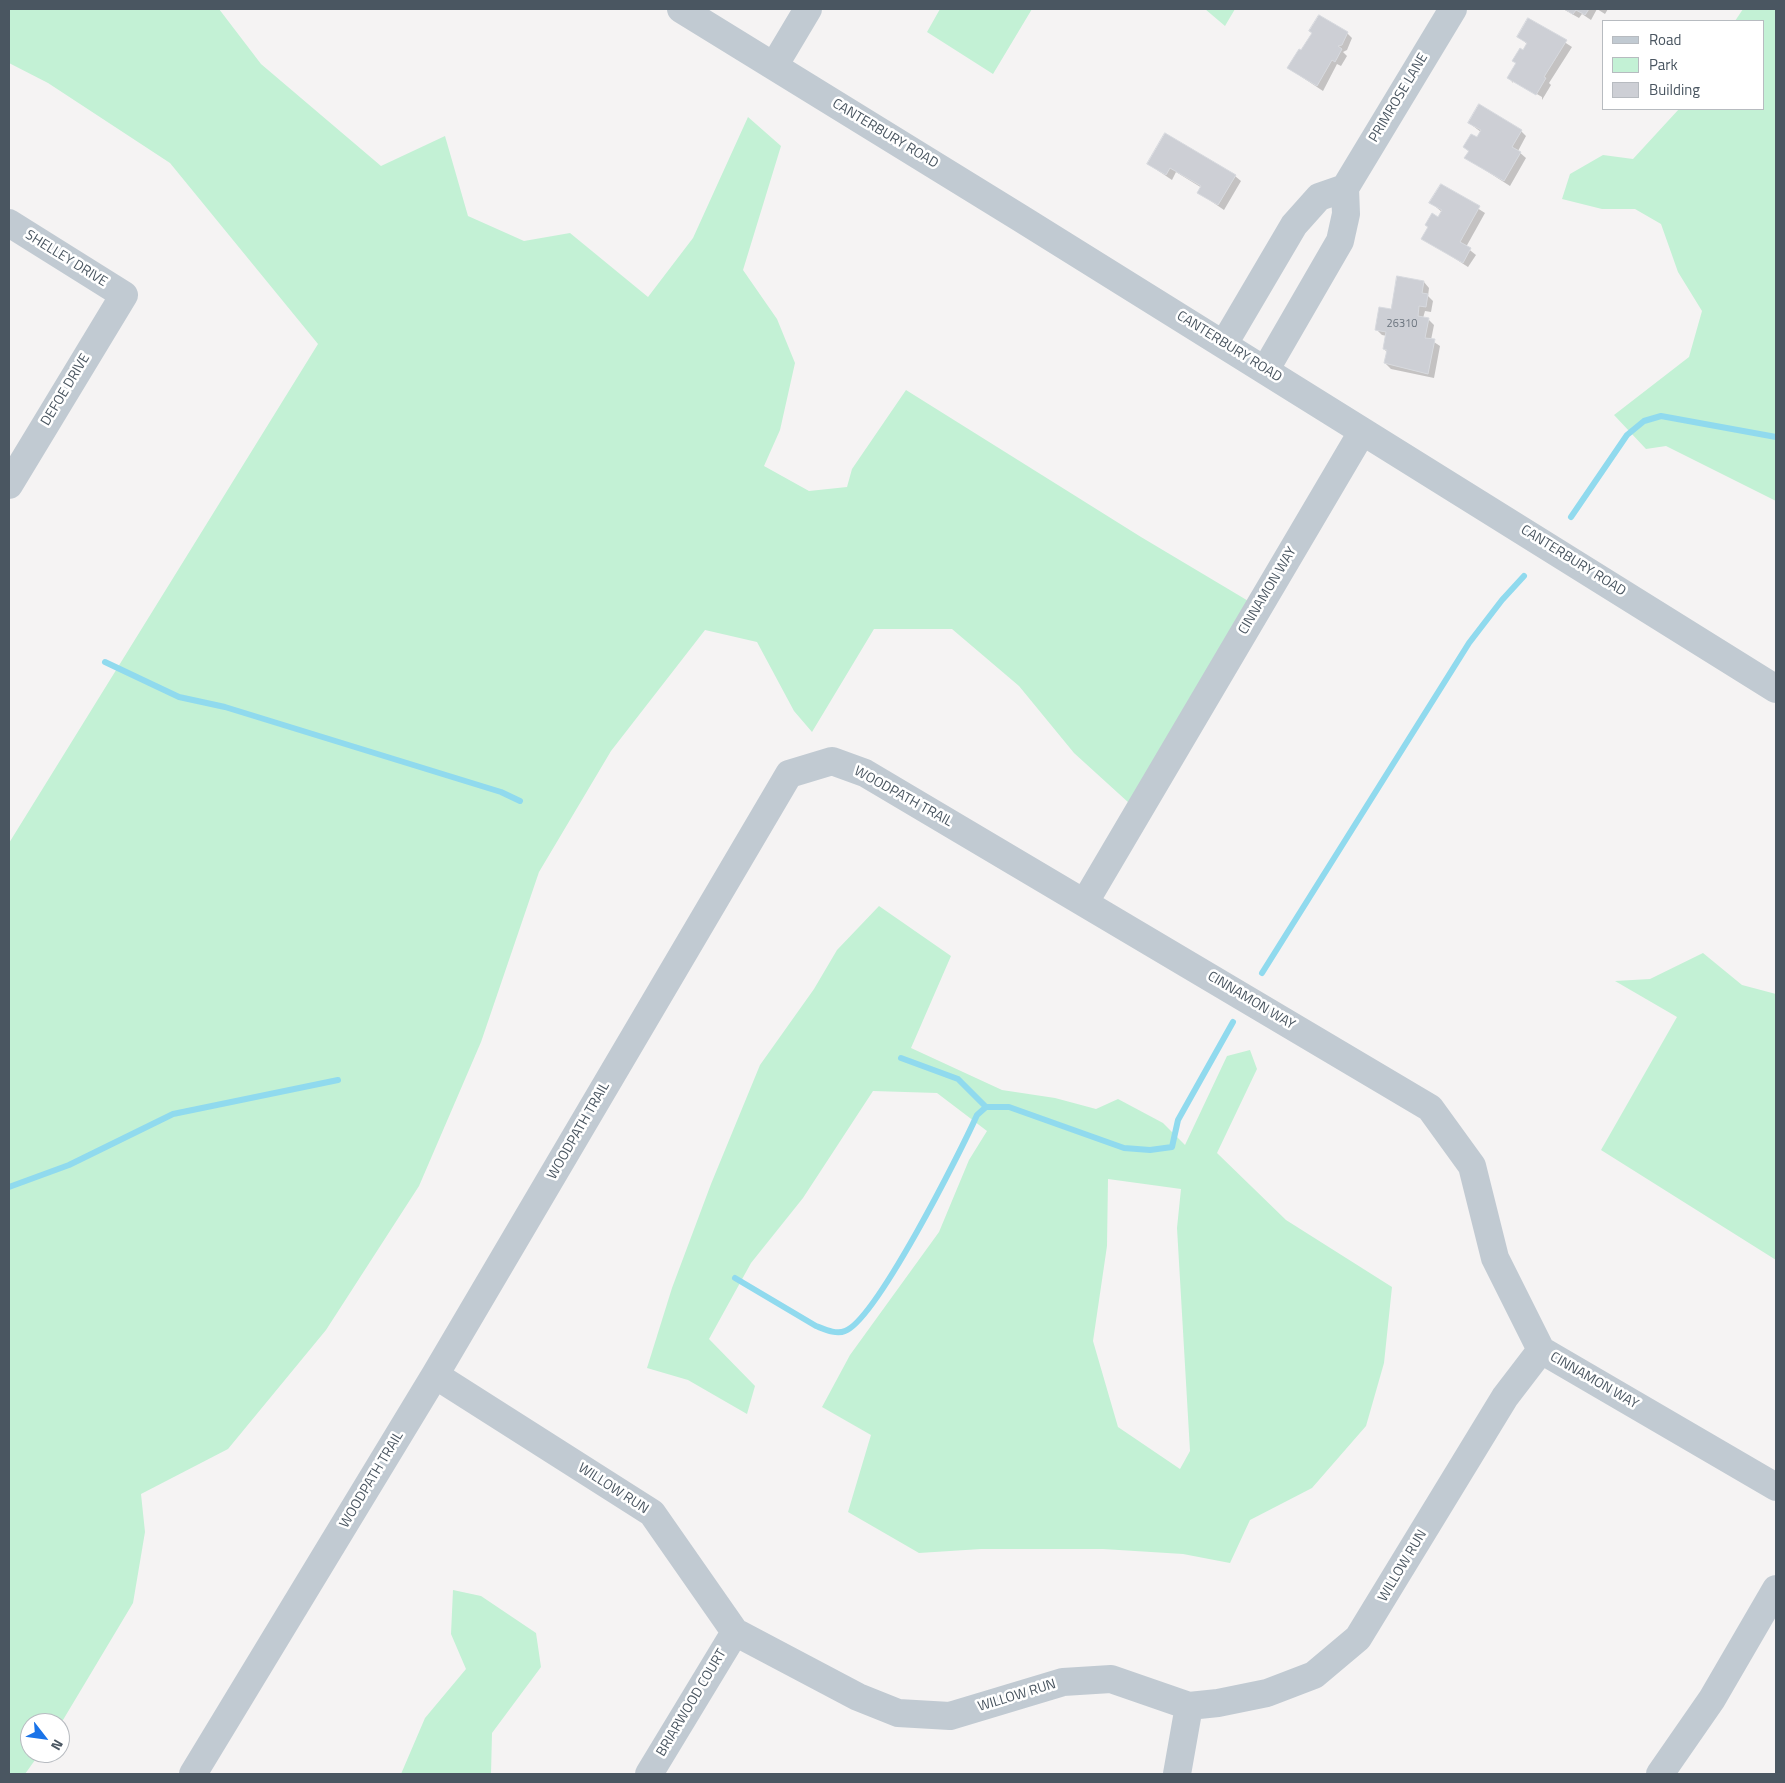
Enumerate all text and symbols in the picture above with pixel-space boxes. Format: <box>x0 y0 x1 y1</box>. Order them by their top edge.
legend <box>1602 20 1765 110</box>
text: Road <box>1649 28 1681 51</box>
street label: PRIMROSE LANE <box>1366 51 1432 145</box>
text: Park <box>1649 53 1678 76</box>
text: Building <box>1649 78 1700 101</box>
street label: CANTERBURY ROAD <box>829 96 941 172</box>
street label: SHELLEY DRIVE <box>22 227 110 291</box>
street label: CANTERBURY ROAD <box>1173 308 1285 386</box>
house number: 26310 <box>1387 317 1417 331</box>
street label: DEFOE DRIVE <box>38 351 94 429</box>
street label: CANTERBURY ROAD <box>1517 522 1629 600</box>
street label: CINNAMON WAY <box>1235 544 1301 638</box>
street label: WOODPATH TRAIL <box>851 763 955 831</box>
street label: CINNAMON WAY <box>1204 968 1298 1034</box>
street label: WOODPATH TRAIL <box>544 1079 614 1183</box>
street label: CINNAMON WAY <box>1547 1349 1641 1413</box>
street label: WOODPATH TRAIL <box>337 1429 407 1531</box>
street label: WILLOW RUN <box>575 1460 651 1518</box>
street label: WILLOW RUN <box>1375 1527 1431 1605</box>
street label: BRIARWOOD COURT <box>653 1646 731 1760</box>
street label: WILLOW RUN <box>976 1676 1058 1716</box>
north arrow <box>20 1713 70 1763</box>
text: N <box>46 1736 69 1755</box>

